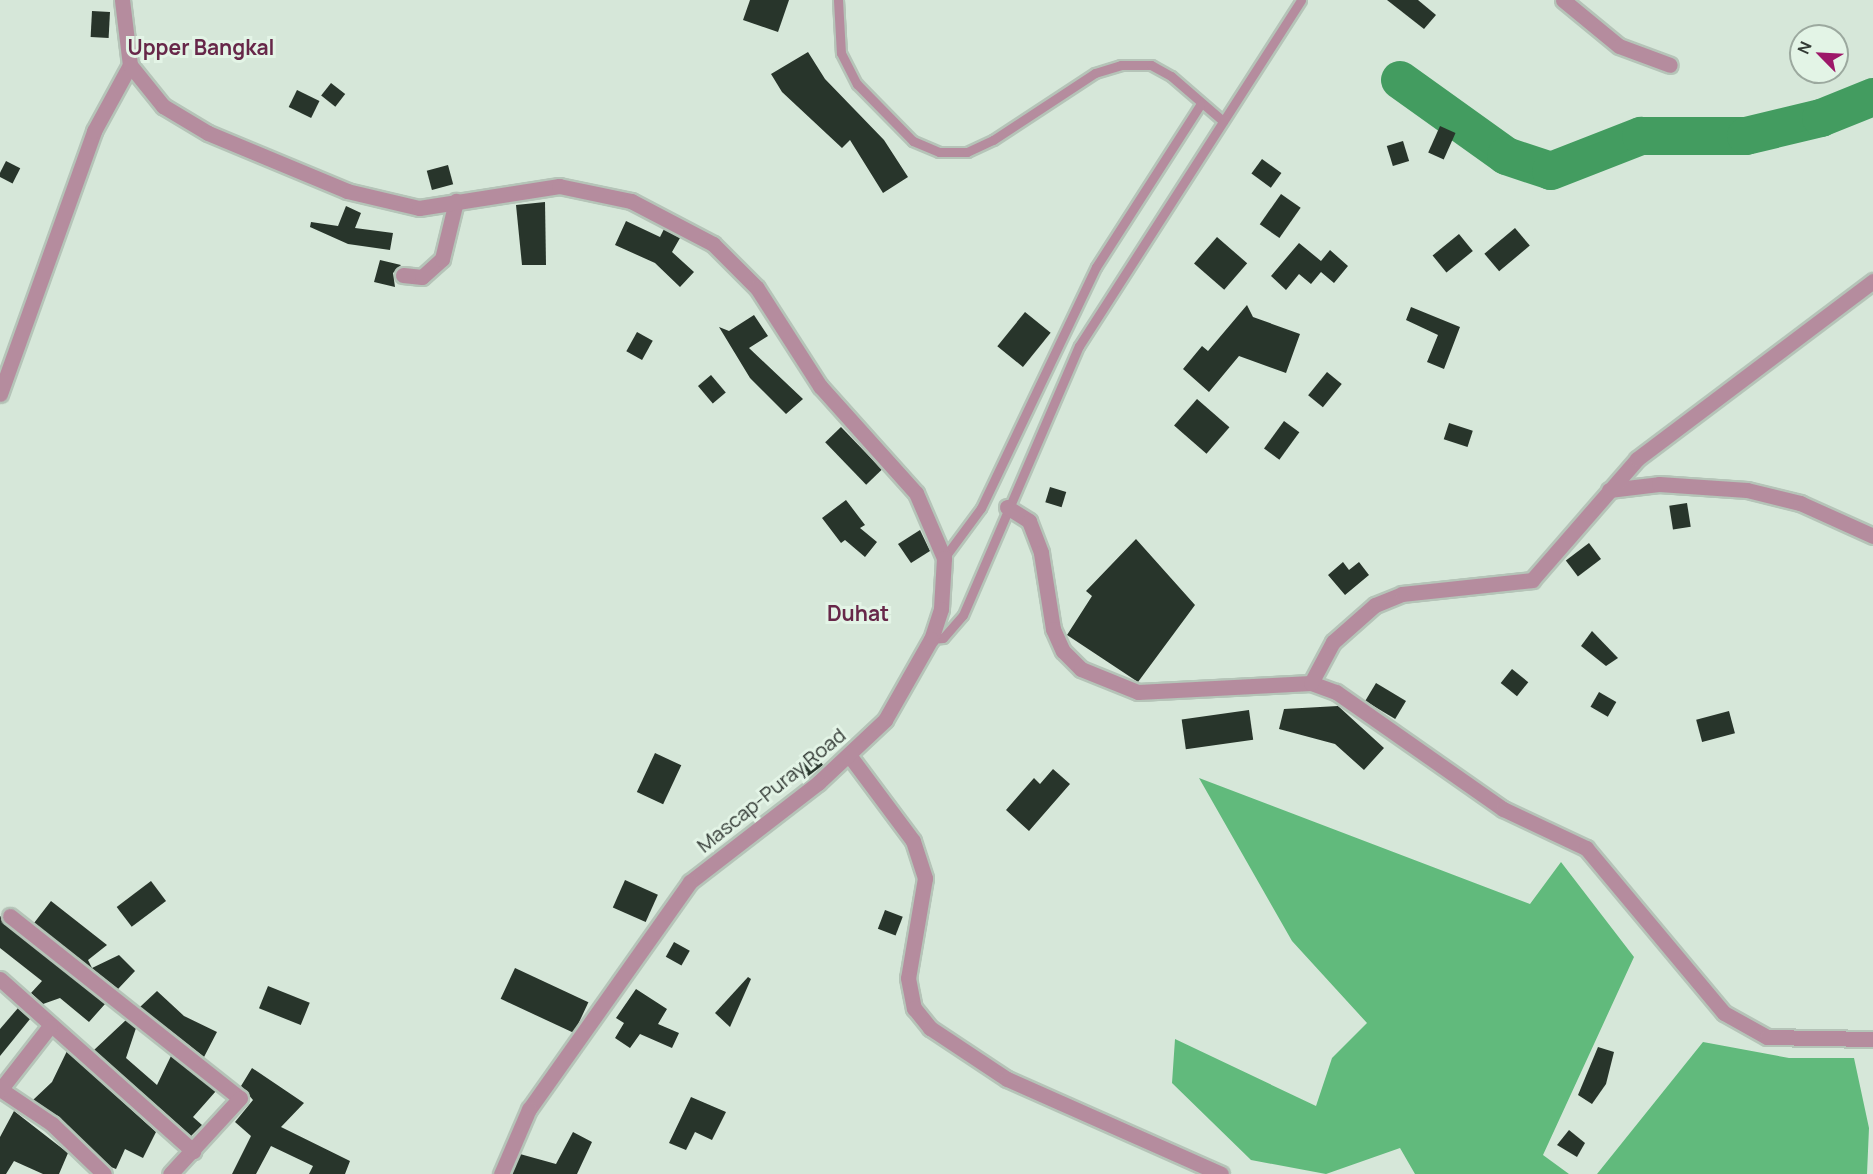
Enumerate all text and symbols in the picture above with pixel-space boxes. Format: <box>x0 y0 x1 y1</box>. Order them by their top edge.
north arrow <box>1789 24 1849 84</box>
district label: Upper Bangkal <box>128 34 274 60</box>
text: N <box>1792 38 1817 57</box>
district label: Duhat <box>827 600 889 626</box>
street label: Mascap-Puray Road <box>692 723 850 857</box>

